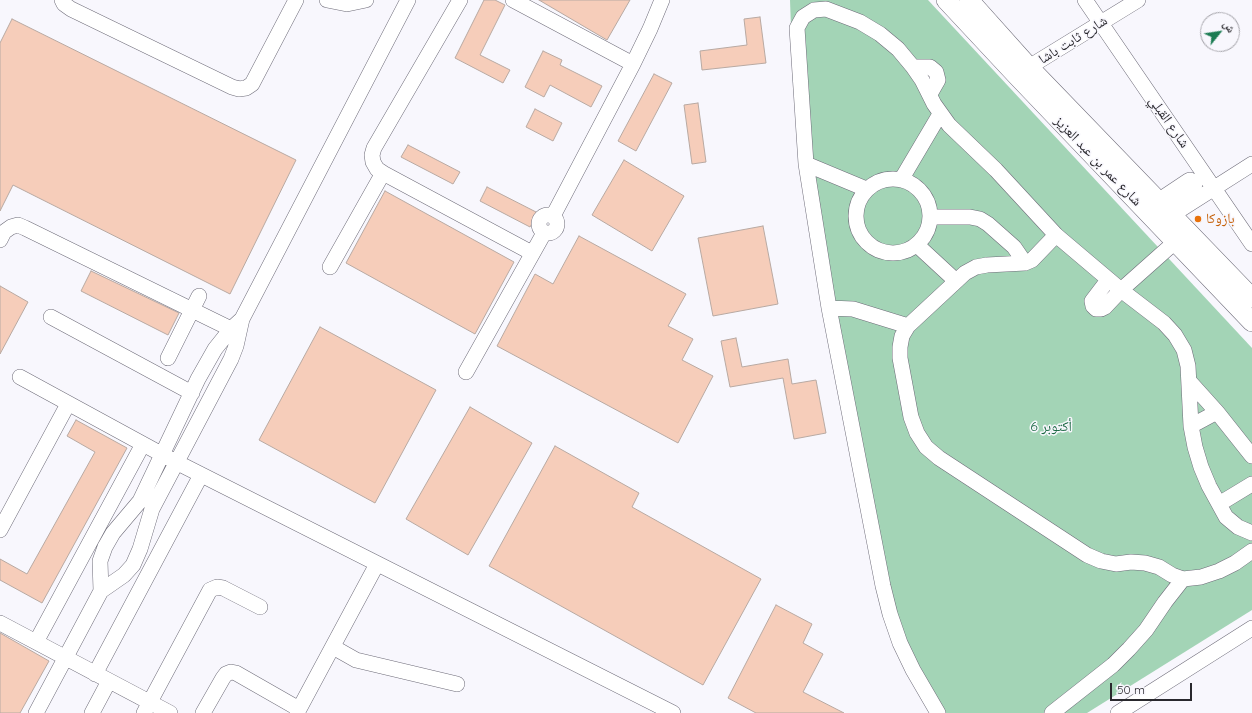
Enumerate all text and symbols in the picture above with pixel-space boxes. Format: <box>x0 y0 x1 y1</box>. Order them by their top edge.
street label: شارع ثابت باشا <box>1035 12 1111 68</box>
north arrow <box>1200 12 1240 52</box>
text: ش <box>1221 18 1239 35</box>
street label: شارع القبلي <box>1145 93 1193 151</box>
street label: شارع عمر بن عبد العزيز <box>1051 113 1145 209</box>
place label: بازوكا <box>1206 211 1235 227</box>
marker: بازوكا <box>1193 214 1203 224</box>
park label: 6 أكتوبر <box>1030 419 1072 435</box>
scale bar <box>1112 675 1194 701</box>
text: 50 m <box>1117 682 1145 697</box>

